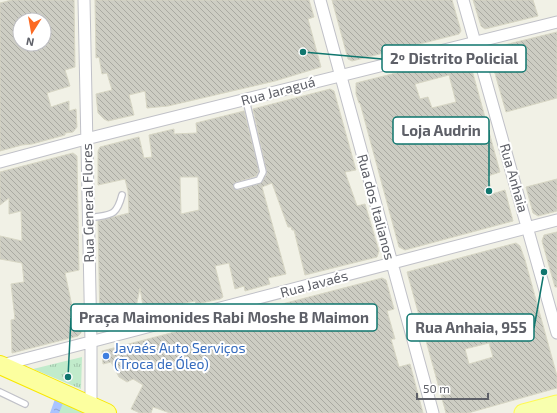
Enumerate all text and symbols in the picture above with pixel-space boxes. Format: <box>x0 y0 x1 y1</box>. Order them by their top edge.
north arrow <box>12 12 52 52</box>
text: N <box>25 35 35 49</box>
callout: 2º Distrito Policial <box>382 45 526 72</box>
text: 2º Distrito Policial <box>390 49 518 67</box>
street label: Rua Jaraguá <box>239 72 317 109</box>
callout: Loja Audrin <box>393 117 489 144</box>
text: Loja Audrin <box>401 121 481 139</box>
street label: Rua Anhaia <box>497 141 532 214</box>
street label: Rua General Flores <box>78 143 97 263</box>
street label: Rua dos Italianos <box>354 152 399 262</box>
street label: Rua Javaés <box>278 266 350 301</box>
callout: Praça Maimonides Rabi Moshe B Maimon <box>71 304 377 331</box>
text: Praça Maimonides Rabi Moshe B Maimon <box>79 308 369 328</box>
callout: Rua Anhaia, 955 <box>407 314 534 341</box>
text: Rua Anhaia, 955 <box>415 318 527 336</box>
place label: Javaés Auto Serviços (Troca de Óleo) <box>114 339 246 372</box>
marker: Javaés Auto Serviços (Troca de Óleo) <box>101 351 111 361</box>
scale bar <box>417 375 488 401</box>
text: 50 m <box>423 381 450 395</box>

